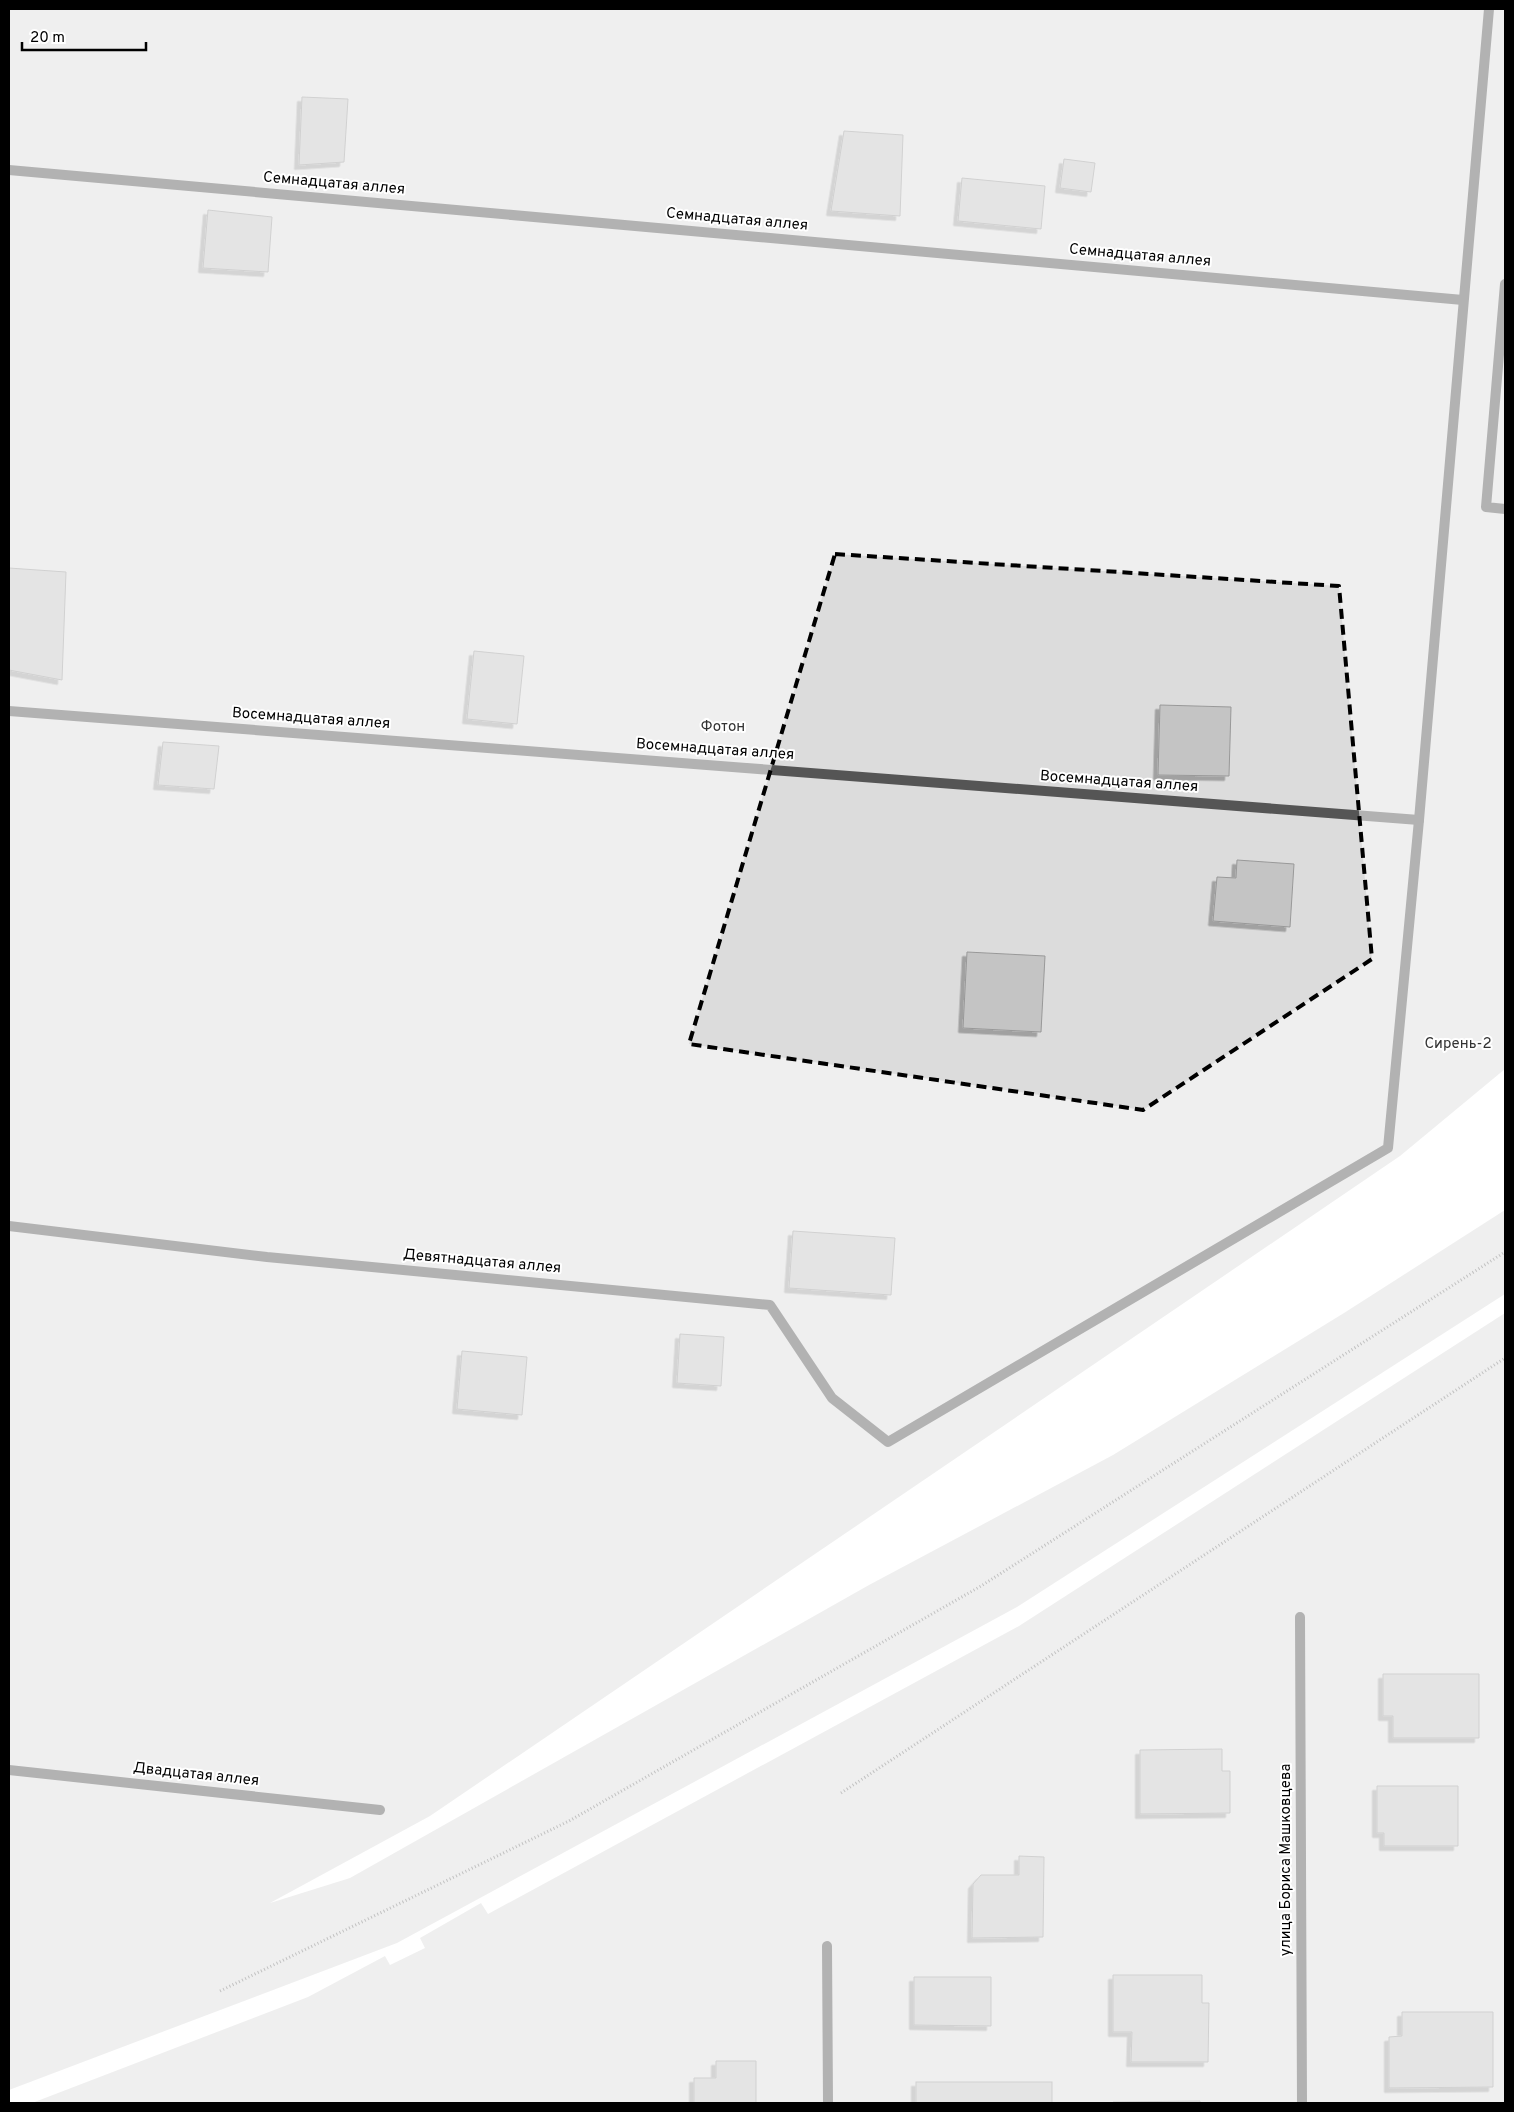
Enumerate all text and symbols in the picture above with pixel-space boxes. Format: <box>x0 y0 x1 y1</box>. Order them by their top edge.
scale bar <box>22 20 146 52</box>
text: 20 m <box>30 29 65 48</box>
street label: Семнадцатая аллея <box>262 168 406 200</box>
street label: Семнадцатая аллея <box>665 204 809 236</box>
street label: Семнадцатая аллея <box>1068 240 1212 272</box>
street label: Восемнадцатая аллея <box>231 704 391 734</box>
park label: Фотон <box>701 718 745 737</box>
street label: Восемнадцатая аллея <box>635 735 795 765</box>
street label: Восемнадцатая аллея <box>1039 767 1199 797</box>
park label: Сирень-2 <box>1424 1035 1492 1054</box>
street label: Девятнадцатая аллея <box>402 1246 562 1278</box>
street label: Двадцатая аллея <box>132 1759 260 1791</box>
street label: улица Бориса Машковцева <box>1277 1764 1296 1956</box>

